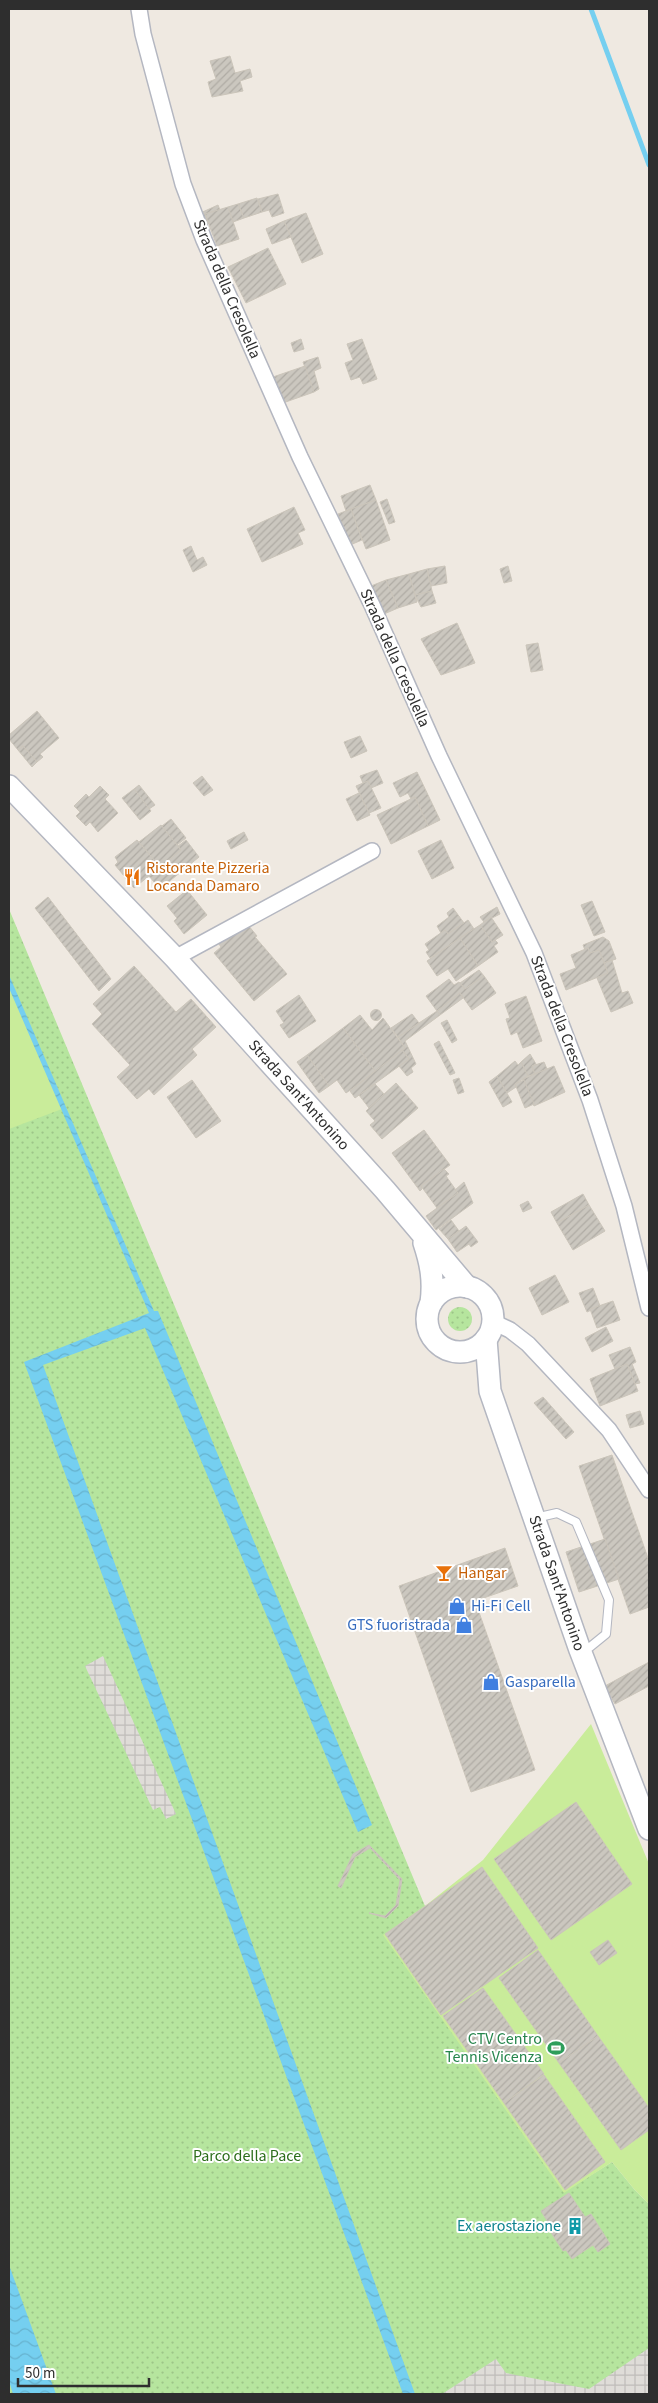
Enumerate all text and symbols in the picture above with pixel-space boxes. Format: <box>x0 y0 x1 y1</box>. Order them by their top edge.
street label: Strada della Cresolella <box>188 216 266 362</box>
street label: Strada della Cresolella <box>355 585 435 731</box>
place label: Ristorante Pizzeria Locanda Damaro <box>146 857 270 897</box>
restaurant icon: Ristorante Pizzeria Locanda Damaro <box>122 867 142 887</box>
street label: Strada della Cresolella <box>525 952 599 1100</box>
street label: Strada Sant'Antonino <box>243 1035 355 1155</box>
street label: Strada Sant'Antonino <box>523 1512 591 1654</box>
place label: Hangar <box>458 1562 507 1584</box>
bar icon: Hangar <box>434 1563 454 1583</box>
place label: Hi-Fi Cell <box>471 1595 531 1617</box>
shop icon: Hi-Fi Cell <box>447 1596 467 1616</box>
place label: GTS fuoristrada <box>347 1614 450 1636</box>
shop icon: GTS fuoristrada <box>454 1615 474 1635</box>
place label: Gasparella <box>505 1671 576 1693</box>
shop icon: Gasparella <box>481 1672 501 1692</box>
place label: CTV Centro Tennis Vicenza <box>445 2028 542 2068</box>
sports icon: CTV Centro Tennis Vicenza <box>546 2038 566 2058</box>
park label: Parco della Pace <box>193 2145 301 2167</box>
place label: Ex aerostazione <box>457 2215 561 2237</box>
building icon: Ex aerostazione <box>565 2216 585 2236</box>
scale bar <box>18 2356 149 2388</box>
text: 50 m <box>25 2363 55 2384</box>

